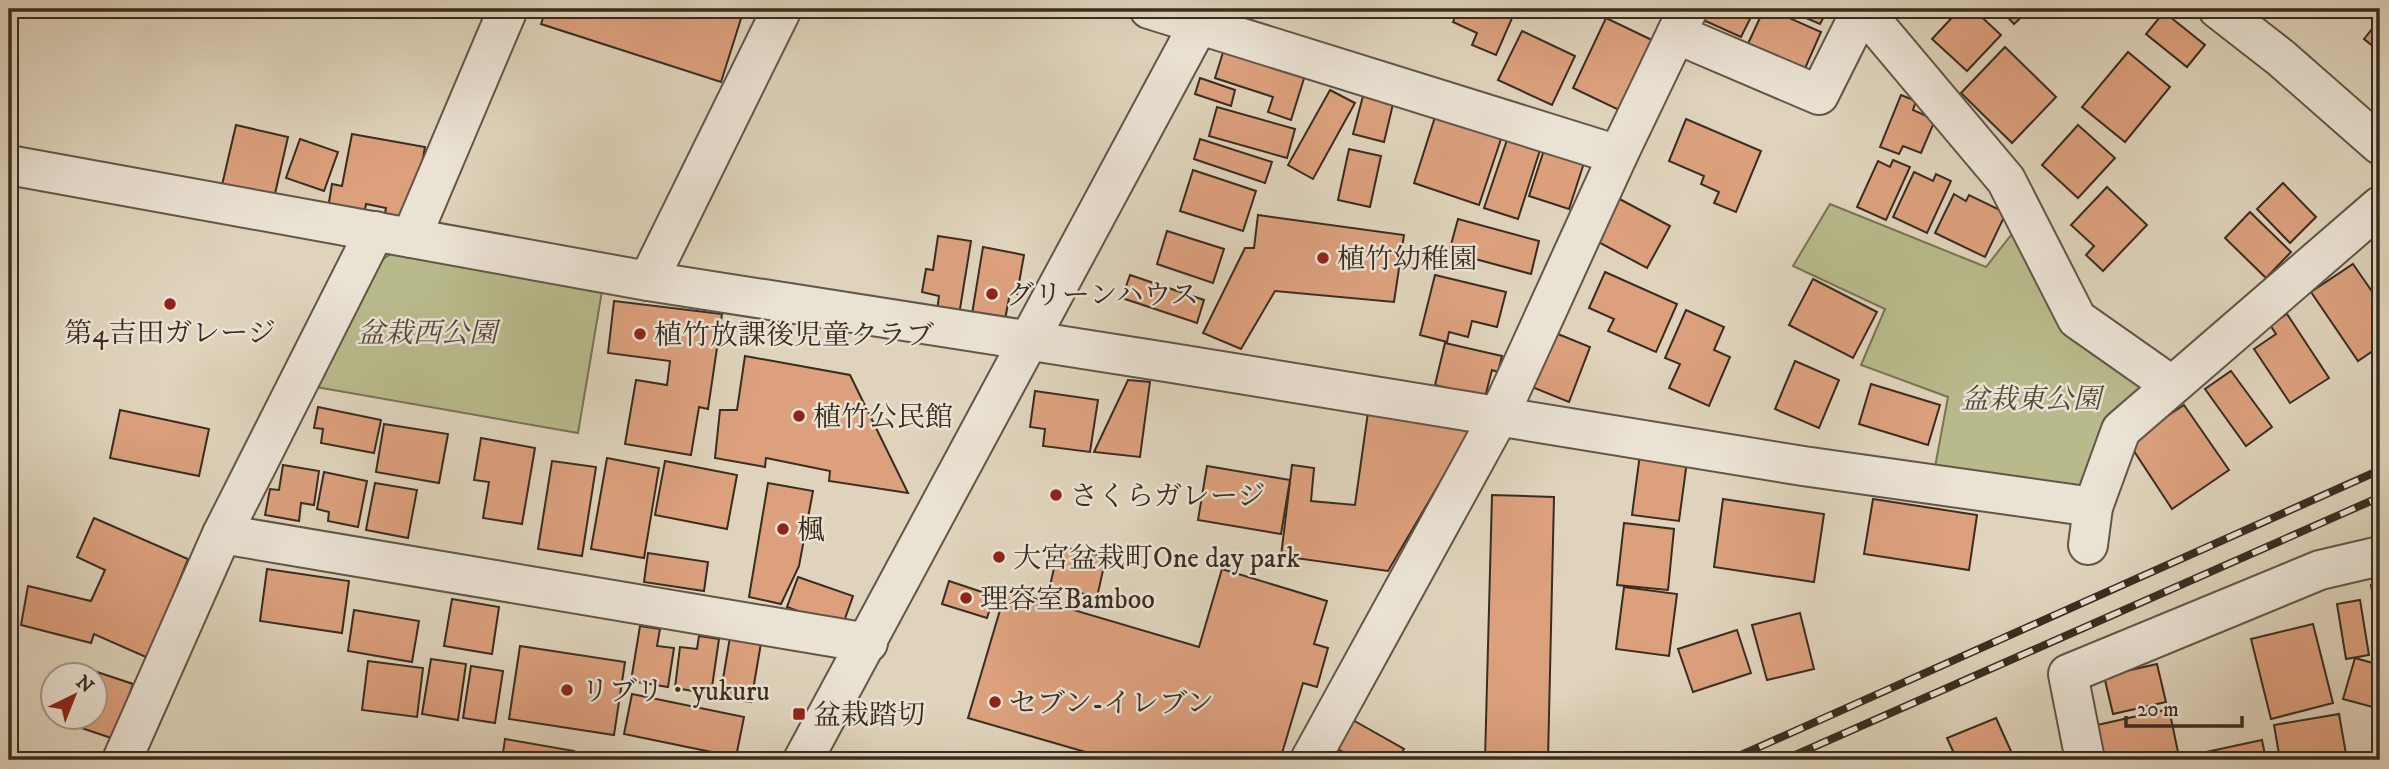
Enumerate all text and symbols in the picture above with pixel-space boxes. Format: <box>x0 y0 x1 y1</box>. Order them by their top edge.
place label: 植竹幼稚園 <box>1337 242 1477 277</box>
marker: 植竹幼稚園 <box>1315 250 1331 266</box>
place label: グリーンハウス <box>1006 278 1199 313</box>
marker: グリーンハウス <box>984 286 1000 302</box>
marker: 第4吉田ガレージ <box>162 296 178 312</box>
place label: 第4吉田ガレージ <box>64 316 276 351</box>
park label: 盆栽西公園 <box>357 316 501 351</box>
place label: 植竹放課後児童クラブ <box>654 318 934 353</box>
marker: 植竹放課後児童クラブ <box>632 326 648 342</box>
park label: 盆栽東公園 <box>1961 382 2105 417</box>
place label: 植竹公民館 <box>813 400 953 435</box>
marker: 植竹公民館 <box>791 408 807 424</box>
place label: さくらガレージ <box>1070 479 1265 514</box>
marker: さくらガレージ <box>1048 487 1064 503</box>
place label: 楓 <box>797 513 825 548</box>
marker: 楓 <box>775 521 791 537</box>
place label: 大宮盆栽町One day park <box>1013 541 1300 576</box>
marker: 大宮盆栽町One day park <box>991 549 1007 565</box>
place label: 理容室Bamboo <box>980 582 1155 617</box>
marker: 理容室Bamboo <box>958 590 974 606</box>
north arrow <box>38 660 108 730</box>
text: N <box>71 671 98 699</box>
place label: リブリ・yukuru <box>581 674 770 709</box>
marker: リブリ・yukuru <box>559 682 575 698</box>
scale bar <box>2126 685 2242 729</box>
place label: セブン-イレブン <box>1009 686 1214 721</box>
marker: セブン-イレブン <box>987 694 1003 710</box>
text: 20 m <box>2137 697 2179 723</box>
place label: 盆栽踏切 <box>813 698 925 733</box>
marker: 盆栽踏切 <box>791 706 807 722</box>

